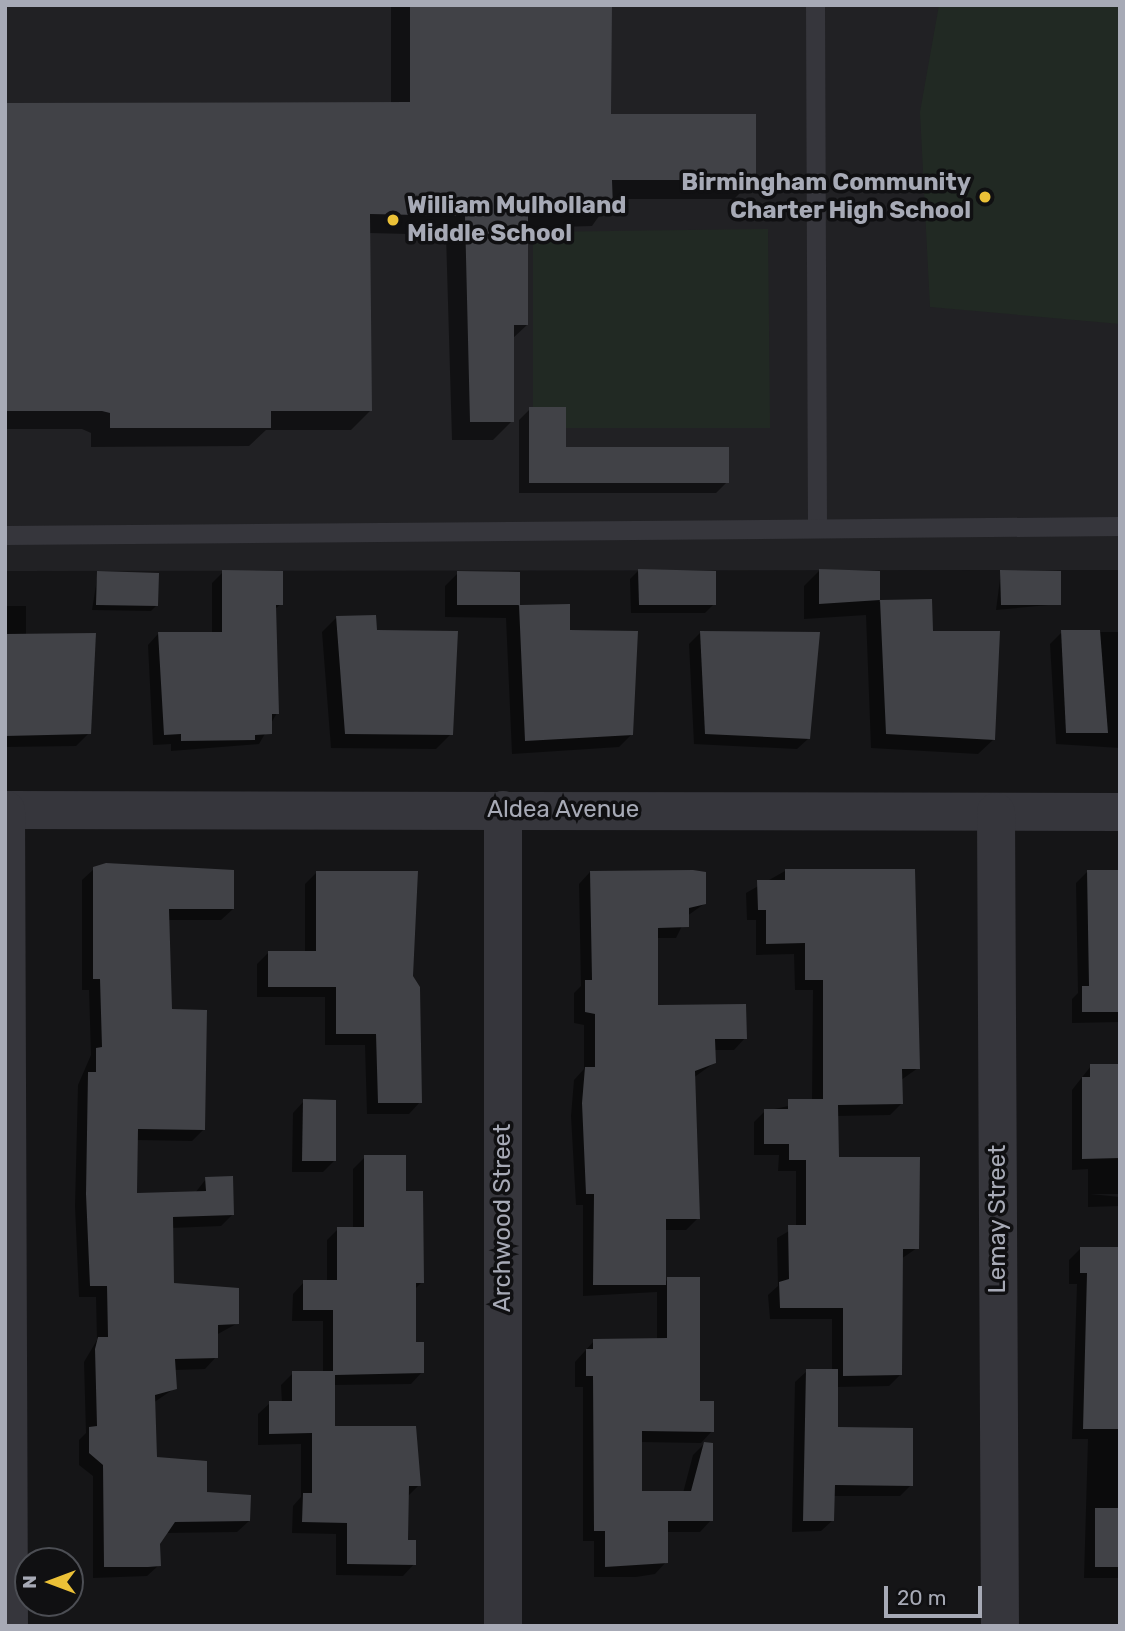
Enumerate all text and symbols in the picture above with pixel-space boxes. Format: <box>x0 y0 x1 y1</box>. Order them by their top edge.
place label: Birmingham Community Charter High School <box>681 169 971 225</box>
marker: Birmingham Community Charter High School <box>977 189 993 205</box>
place label: William Mulholland Middle School <box>407 192 627 248</box>
marker: William Mulholland Middle School <box>385 212 401 228</box>
street label: Aldea Avenue <box>487 796 639 824</box>
street label: Archwood Street <box>489 1124 517 1312</box>
street label: Lemay Street <box>984 1144 1012 1294</box>
north arrow <box>14 1547 84 1617</box>
scale bar <box>887 1572 985 1616</box>
text: N <box>18 1575 41 1589</box>
text: 20 m <box>897 1585 946 1610</box>

